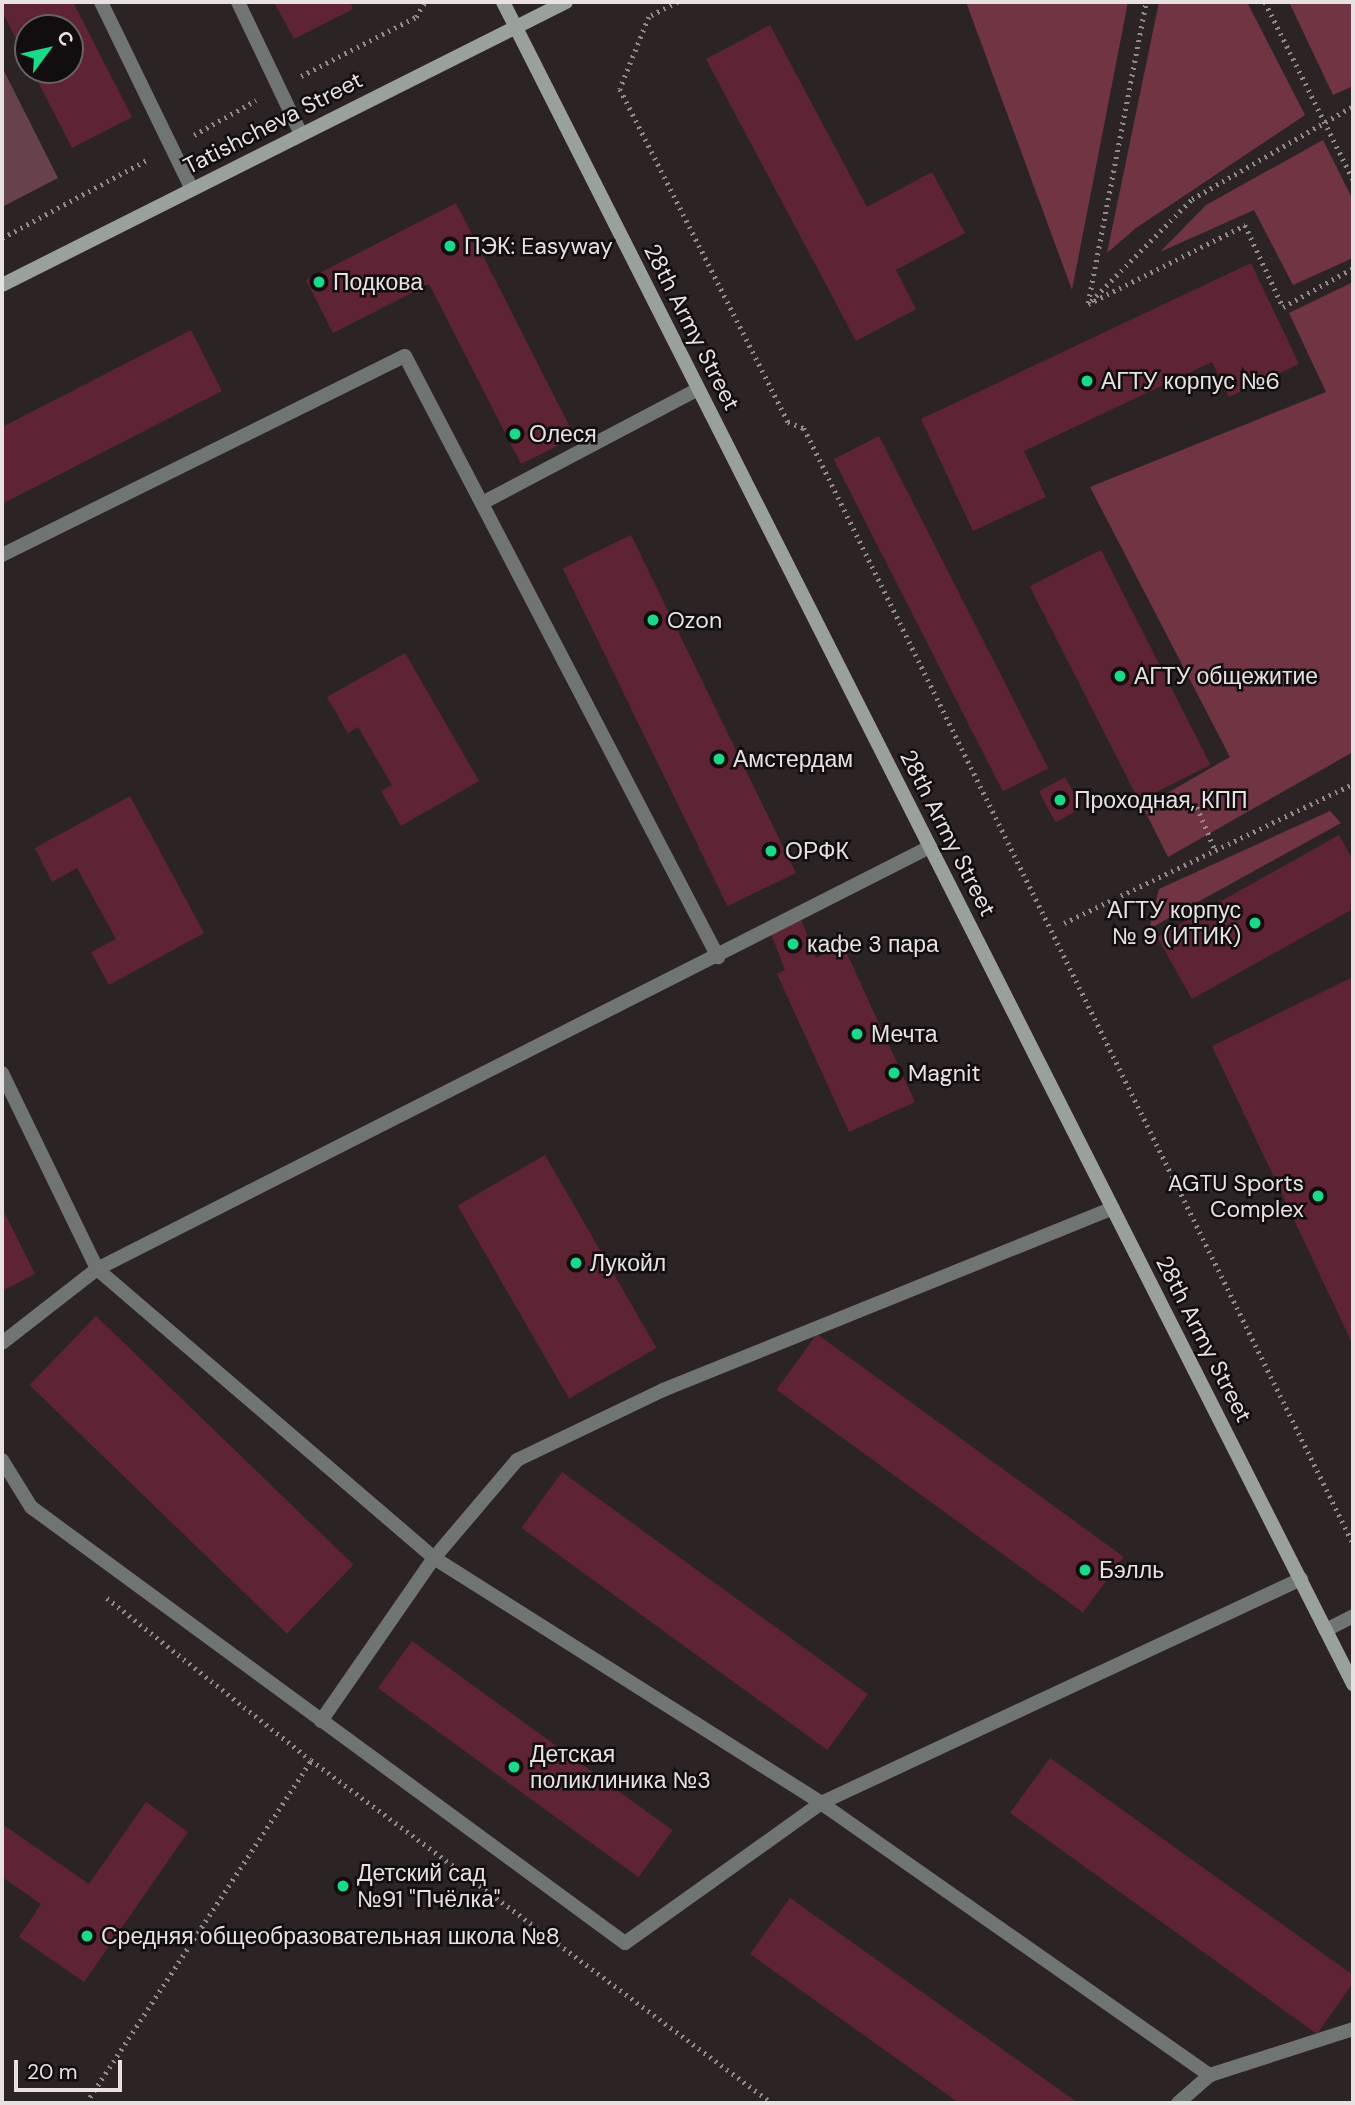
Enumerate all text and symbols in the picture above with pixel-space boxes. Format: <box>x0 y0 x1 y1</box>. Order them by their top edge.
north arrow <box>14 14 84 84</box>
text: С <box>51 26 80 51</box>
street label: Tatishcheva Street <box>179 66 367 180</box>
place label: ПЭК: Easyway <box>464 232 613 260</box>
marker: ПЭК: Easyway <box>442 238 458 254</box>
street label: 28th Army Street <box>638 239 746 415</box>
place label: Подкова <box>333 268 423 296</box>
marker: Подкова <box>311 274 327 290</box>
place label: АГТУ корпус №6 <box>1101 367 1280 395</box>
marker: АГТУ корпус №6 <box>1079 373 1095 389</box>
place label: Олеся <box>529 420 597 448</box>
marker: Олеся <box>507 426 523 442</box>
place label: Ozon <box>667 606 722 634</box>
marker: Ozon <box>645 612 661 628</box>
place label: АГТУ общежитие <box>1134 662 1318 690</box>
marker: АГТУ общежитие <box>1112 668 1128 684</box>
place label: Амстердам <box>733 745 853 773</box>
street label: 28th Army Street <box>894 745 1002 921</box>
marker: Амстердам <box>711 751 727 767</box>
place label: Проходная, КПП <box>1074 786 1248 814</box>
marker: Проходная, КПП <box>1052 792 1068 808</box>
place label: ОРФК <box>785 837 849 865</box>
marker: ОРФК <box>763 843 779 859</box>
place label: АГТУ корпус № 9 (ИТИК) <box>1107 896 1241 950</box>
marker: АГТУ корпус № 9 (ИТИК) <box>1247 915 1263 931</box>
place label: кафе 3 пара <box>807 930 939 958</box>
marker: кафе 3 пара <box>785 936 801 952</box>
place label: Мечта <box>871 1020 937 1048</box>
marker: Мечта <box>849 1026 865 1042</box>
place label: Magnit <box>908 1059 980 1087</box>
marker: Magnit <box>886 1065 902 1081</box>
place label: AGTU Sports Complex <box>1168 1169 1304 1223</box>
marker: AGTU Sports Complex <box>1310 1188 1326 1204</box>
place label: Лукойл <box>590 1249 666 1277</box>
street label: 28th Army Street <box>1150 1251 1258 1427</box>
marker: Лукойл <box>568 1255 584 1271</box>
place label: Бэлль <box>1099 1556 1164 1584</box>
marker: Бэлль <box>1077 1562 1093 1578</box>
place label: Детская поликлиника №3 <box>530 1740 711 1794</box>
marker: Детская поликлиника №3 <box>504 1757 524 1777</box>
place label: Детский сад №91 "Пчёлка" <box>357 1859 500 1913</box>
marker: Детский сад №91 "Пчёлка" <box>335 1878 351 1894</box>
place label: Средняя общеобразовательная школа №8 <box>101 1922 560 1950</box>
marker: Средняя общеобразовательная школа №8 <box>79 1928 95 1944</box>
scale bar <box>18 2046 126 2090</box>
text: 20 m <box>27 2058 78 2086</box>

